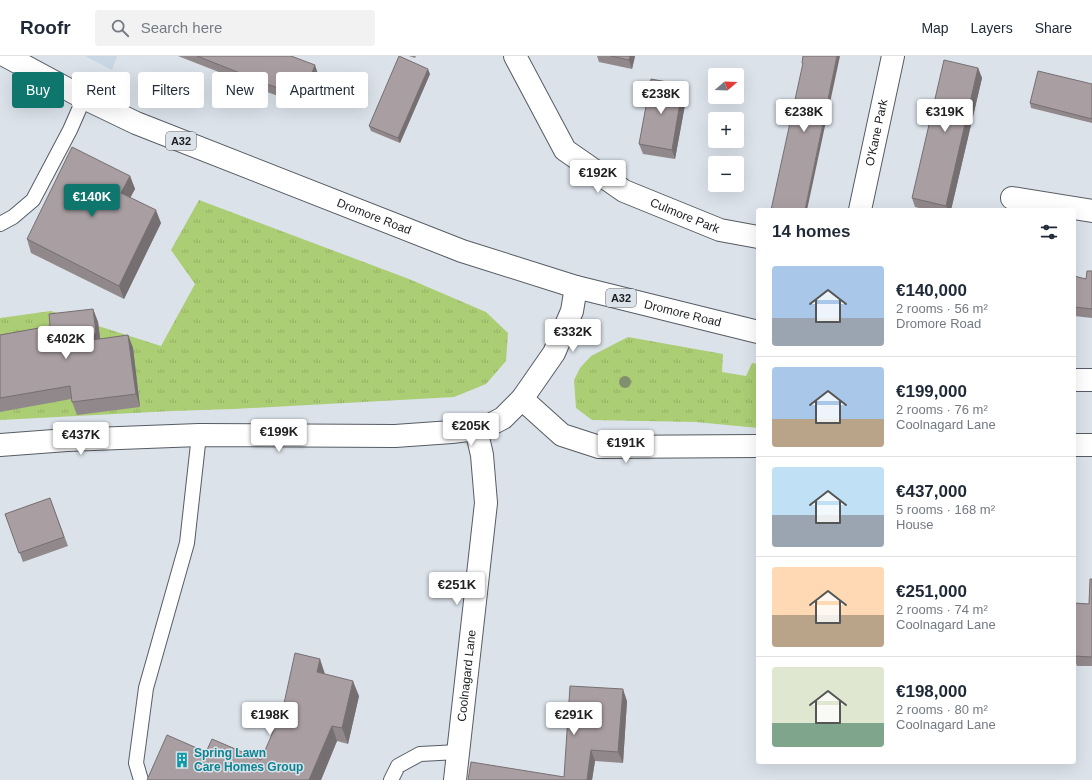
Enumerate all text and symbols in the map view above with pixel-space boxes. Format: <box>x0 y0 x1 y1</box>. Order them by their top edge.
search box <box>95 10 375 46</box>
text: Roofr <box>20 17 71 38</box>
icon: search <box>109 17 131 39</box>
text: Search here <box>141 19 222 36</box>
text: Map <box>921 20 949 36</box>
text: Layers <box>971 20 1013 36</box>
text: Share <box>1035 20 1072 36</box>
north arrow <box>708 68 744 104</box>
map controls <box>708 68 744 192</box>
chip: Buy <box>12 72 64 108</box>
chip: Rent <box>72 72 130 108</box>
chip: Filters <box>138 72 204 108</box>
chip: New <box>212 72 268 108</box>
chip: Apartment <box>276 72 368 108</box>
pin: €238K <box>633 81 689 115</box>
text: €238K <box>642 86 680 101</box>
street label: O'Kane Park <box>863 97 891 167</box>
pin: €238K <box>776 99 832 133</box>
pin: €319K <box>917 99 973 133</box>
text: €238K <box>785 104 823 119</box>
text: €319K <box>926 104 964 119</box>
button: + <box>708 112 744 148</box>
road number: A32 <box>166 132 196 150</box>
button: − <box>708 156 744 192</box>
pin: €192K <box>570 160 626 194</box>
text: €192K <box>579 165 617 180</box>
pin: €140K <box>64 184 120 218</box>
text: €140K <box>73 189 111 204</box>
street label: Culmore Park <box>648 195 722 236</box>
street label: Dromore Road <box>335 196 413 237</box>
icon: filters <box>1038 221 1060 243</box>
text: 14 homes <box>772 222 850 241</box>
text: €140,000 <box>896 281 967 300</box>
icon: home <box>804 282 852 330</box>
road number: A32 <box>606 289 636 307</box>
street label: Dromore Road <box>643 297 723 330</box>
text: 2 rooms · 56 m² <box>896 301 988 316</box>
text: Dromore Road <box>896 316 981 331</box>
pin: €332K <box>545 319 601 353</box>
text: €332K <box>554 324 592 339</box>
pin: €402K <box>38 326 94 360</box>
text: €402K <box>47 331 85 346</box>
text: €199,000 <box>896 382 967 401</box>
icon: home <box>804 383 852 431</box>
text: 2 rooms · 76 m² <box>896 402 988 417</box>
pin: €205K <box>443 413 499 447</box>
text: Coolnagard Lane <box>896 417 996 432</box>
text: €205K <box>452 418 490 433</box>
pin: €199K <box>251 419 307 453</box>
pin: €437K <box>53 422 109 456</box>
text: €199K <box>260 424 298 439</box>
text: €437K <box>62 427 100 442</box>
pin: €191K <box>598 430 654 464</box>
text: €191K <box>607 435 645 450</box>
text: €437,000 <box>896 482 967 501</box>
icon: home <box>804 483 852 531</box>
text: 5 rooms · 168 m² <box>896 502 995 517</box>
text: House <box>896 517 934 532</box>
pin: €251K <box>429 572 485 606</box>
text: €251K <box>438 577 476 592</box>
text: €251,000 <box>896 582 967 601</box>
icon: home <box>804 583 852 631</box>
text: 2 rooms · 74 m² <box>896 602 988 617</box>
text: Coolnagard Lane <box>896 617 996 632</box>
street label: Coolnagard Lane <box>455 629 479 722</box>
text: €198,000 <box>896 682 967 701</box>
icon: home <box>804 683 852 731</box>
pin: €198K <box>242 702 298 736</box>
pin: €291K <box>546 702 602 736</box>
text: 2 rooms · 80 m² <box>896 702 988 717</box>
text: €198K <box>251 707 289 722</box>
text: €291K <box>555 707 593 722</box>
text: Coolnagard Lane <box>896 717 996 732</box>
place label: Spring Lawn Care Homes Group <box>194 746 303 774</box>
building icon: Spring Lawn Care Homes Group <box>173 751 191 769</box>

